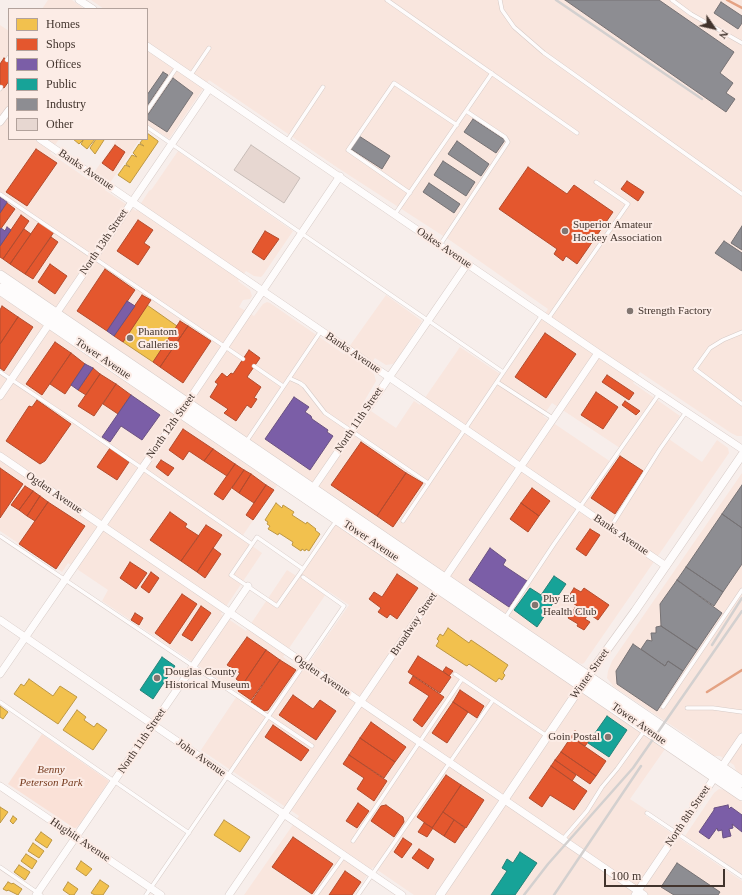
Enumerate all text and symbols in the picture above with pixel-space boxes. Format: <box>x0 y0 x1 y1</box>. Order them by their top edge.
legend <box>8 8 148 140</box>
north arrow <box>694 8 734 48</box>
text: Homes <box>46 17 80 31</box>
text: N <box>717 28 731 41</box>
text: Shops <box>46 37 75 51</box>
text: Offices <box>46 57 81 71</box>
text: Public <box>46 77 77 91</box>
text: Industry <box>46 97 86 111</box>
text: Other <box>46 117 73 131</box>
street label: Banks Avenue <box>56 147 116 193</box>
street label: North 13th Street <box>77 207 131 277</box>
place label: Superior Amateur Hockey Association <box>573 218 662 244</box>
street label: Oakes Avenue <box>414 225 474 271</box>
marker: Superior Amateur Hockey Association <box>560 226 570 236</box>
place label: Strength Factory <box>638 304 712 318</box>
marker: Strength Factory <box>625 306 635 316</box>
place label: Phantom Galleries <box>138 325 178 351</box>
street label: Banks Avenue <box>323 330 383 376</box>
marker: Phantom Galleries <box>125 333 135 343</box>
street label: Tower Avenue <box>73 336 133 382</box>
street label: North 11th Street <box>332 385 386 455</box>
street label: North 12th Street <box>144 391 198 461</box>
street label: Ogden Avenue <box>23 469 85 517</box>
street label: Banks Avenue <box>591 512 651 558</box>
street label: Tower Avenue <box>341 518 401 564</box>
street label: Broadway Street <box>388 590 440 658</box>
place label: Phy Ed Health Club <box>543 592 596 618</box>
marker: Phy Ed Health Club <box>530 600 540 610</box>
street label: Winter Street <box>568 646 612 702</box>
street label: Ogden Avenue <box>291 652 353 700</box>
place label: Douglas County Historical Museum <box>165 665 250 691</box>
marker: Douglas County Historical Museum <box>152 673 162 683</box>
street label: Tower Avenue <box>609 700 669 748</box>
street label: North 11th Street <box>115 706 169 776</box>
place label: Goin Postal <box>548 730 600 744</box>
marker: Goin Postal <box>603 732 613 742</box>
street label: John Avenue <box>174 736 228 780</box>
park label: Benny Peterson Park <box>19 763 83 789</box>
street label: North 8th Street <box>663 783 713 849</box>
street label: Hughitt Avenue <box>47 815 113 865</box>
scale bar <box>606 861 727 887</box>
text: 100 m <box>611 869 641 883</box>

